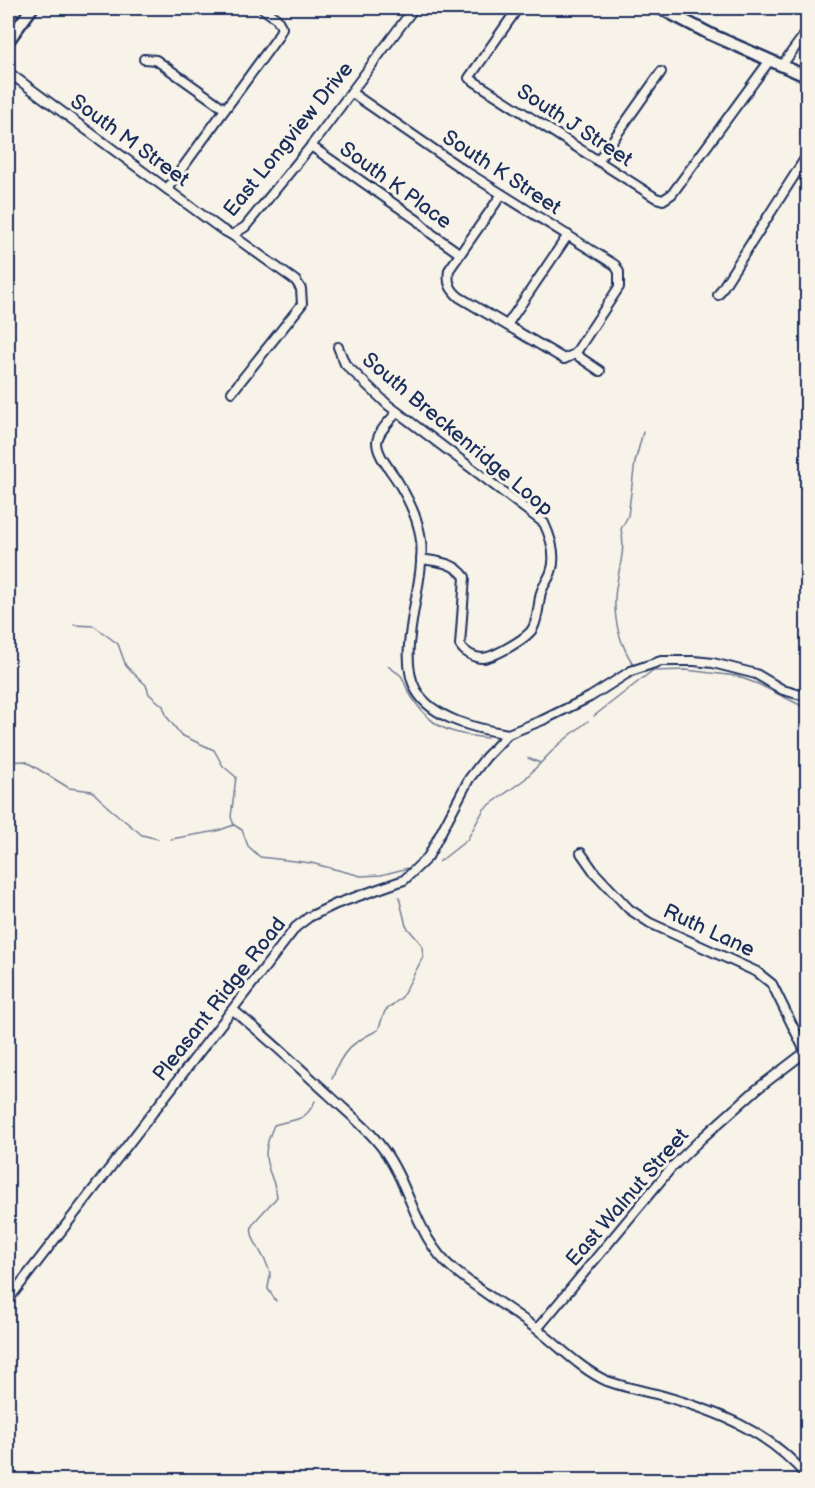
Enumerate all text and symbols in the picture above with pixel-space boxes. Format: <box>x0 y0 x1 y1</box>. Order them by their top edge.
street label: East Longview Drive <box>218 57 359 222</box>
street label: South J Street <box>512 79 638 172</box>
street label: South M Street <box>65 89 194 192</box>
street label: South K Street <box>438 125 566 220</box>
street label: South K Place <box>335 136 457 234</box>
street label: South Breckenridge Loop <box>357 347 558 522</box>
street label: Ruth Lane <box>659 898 758 962</box>
street label: Pleasant Ridge Road <box>148 912 291 1086</box>
street label: East Walnut Street <box>561 1123 694 1271</box>

